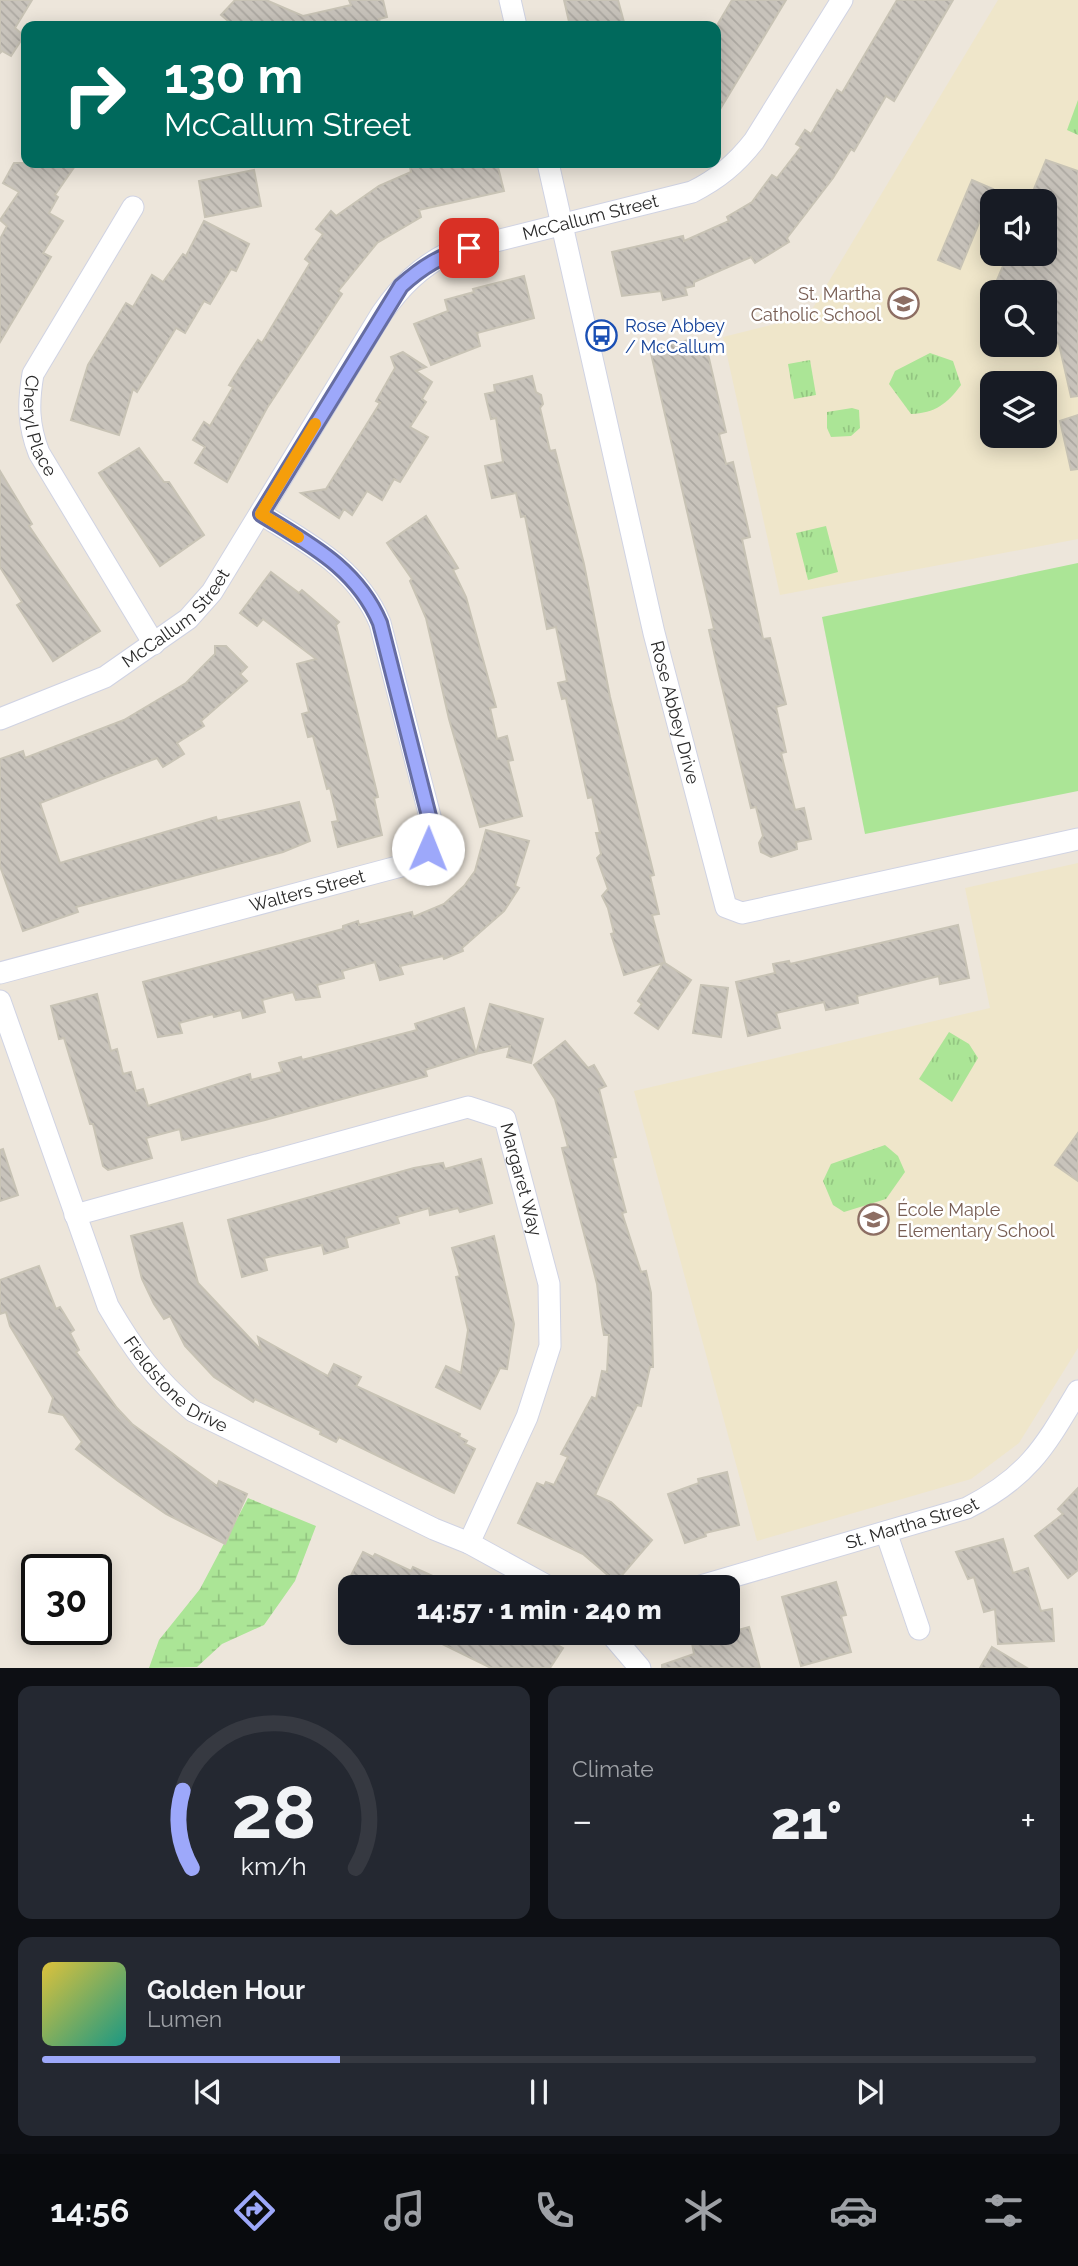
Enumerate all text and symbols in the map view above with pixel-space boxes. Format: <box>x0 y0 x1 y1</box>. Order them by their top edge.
text: 130 m <box>164 47 303 104</box>
icon: right <box>49 49 140 140</box>
text: McCallum Street <box>164 106 411 143</box>
map controls <box>980 189 1057 448</box>
button: sound <box>980 189 1057 266</box>
street label: McCallum Street <box>520 190 660 244</box>
pin <box>439 218 499 278</box>
icon: arrive <box>450 229 488 267</box>
button: search <box>980 280 1057 357</box>
place label: St. Martha Catholic School <box>751 283 881 325</box>
school or university icon: St. Martha Catholic School <box>887 287 921 321</box>
place label: Rose Abbey / McCallum <box>625 315 725 357</box>
bus stop icon: Rose Abbey / McCallum <box>585 319 619 353</box>
button: layers <box>980 371 1057 448</box>
street label: Cheryl Place <box>20 374 62 480</box>
street label: McCallum Street <box>118 565 234 672</box>
street label: Rose Abbey Drive <box>647 639 704 787</box>
position arrow <box>391 812 465 886</box>
street label: Walters Street <box>247 865 367 916</box>
street label: Margaret Way <box>496 1120 547 1238</box>
place label: École Maple Elementary School <box>897 1198 1055 1241</box>
school or university icon: École Maple Elementary School <box>857 1203 891 1237</box>
street label: Fieldstone Drive <box>120 1332 232 1437</box>
street label: St. Martha Street <box>843 1493 982 1553</box>
speed limit sign: 30 <box>21 1554 112 1645</box>
text: 14:57 · 1 min · 240 m <box>417 1595 661 1625</box>
text: Climate <box>572 1755 654 1782</box>
text: 28 <box>231 1771 317 1856</box>
text: 21° <box>771 1790 842 1851</box>
text: − <box>572 1798 592 1843</box>
text: + <box>1020 1798 1036 1843</box>
text: km/h <box>241 1851 307 1881</box>
text: Golden Hour <box>147 1975 305 2005</box>
text: Lumen <box>147 2005 222 2032</box>
icon: previous <box>189 2073 227 2111</box>
icon: pause <box>520 2073 558 2111</box>
icon: next <box>851 2073 889 2111</box>
icon: directions <box>230 2186 279 2235</box>
icon: music <box>380 2186 429 2235</box>
icon: phone <box>530 2186 579 2235</box>
icon: climate <box>679 2186 728 2235</box>
icon: car <box>829 2186 878 2235</box>
icon: filters <box>979 2186 1028 2235</box>
text: 14:56 <box>50 2192 129 2229</box>

